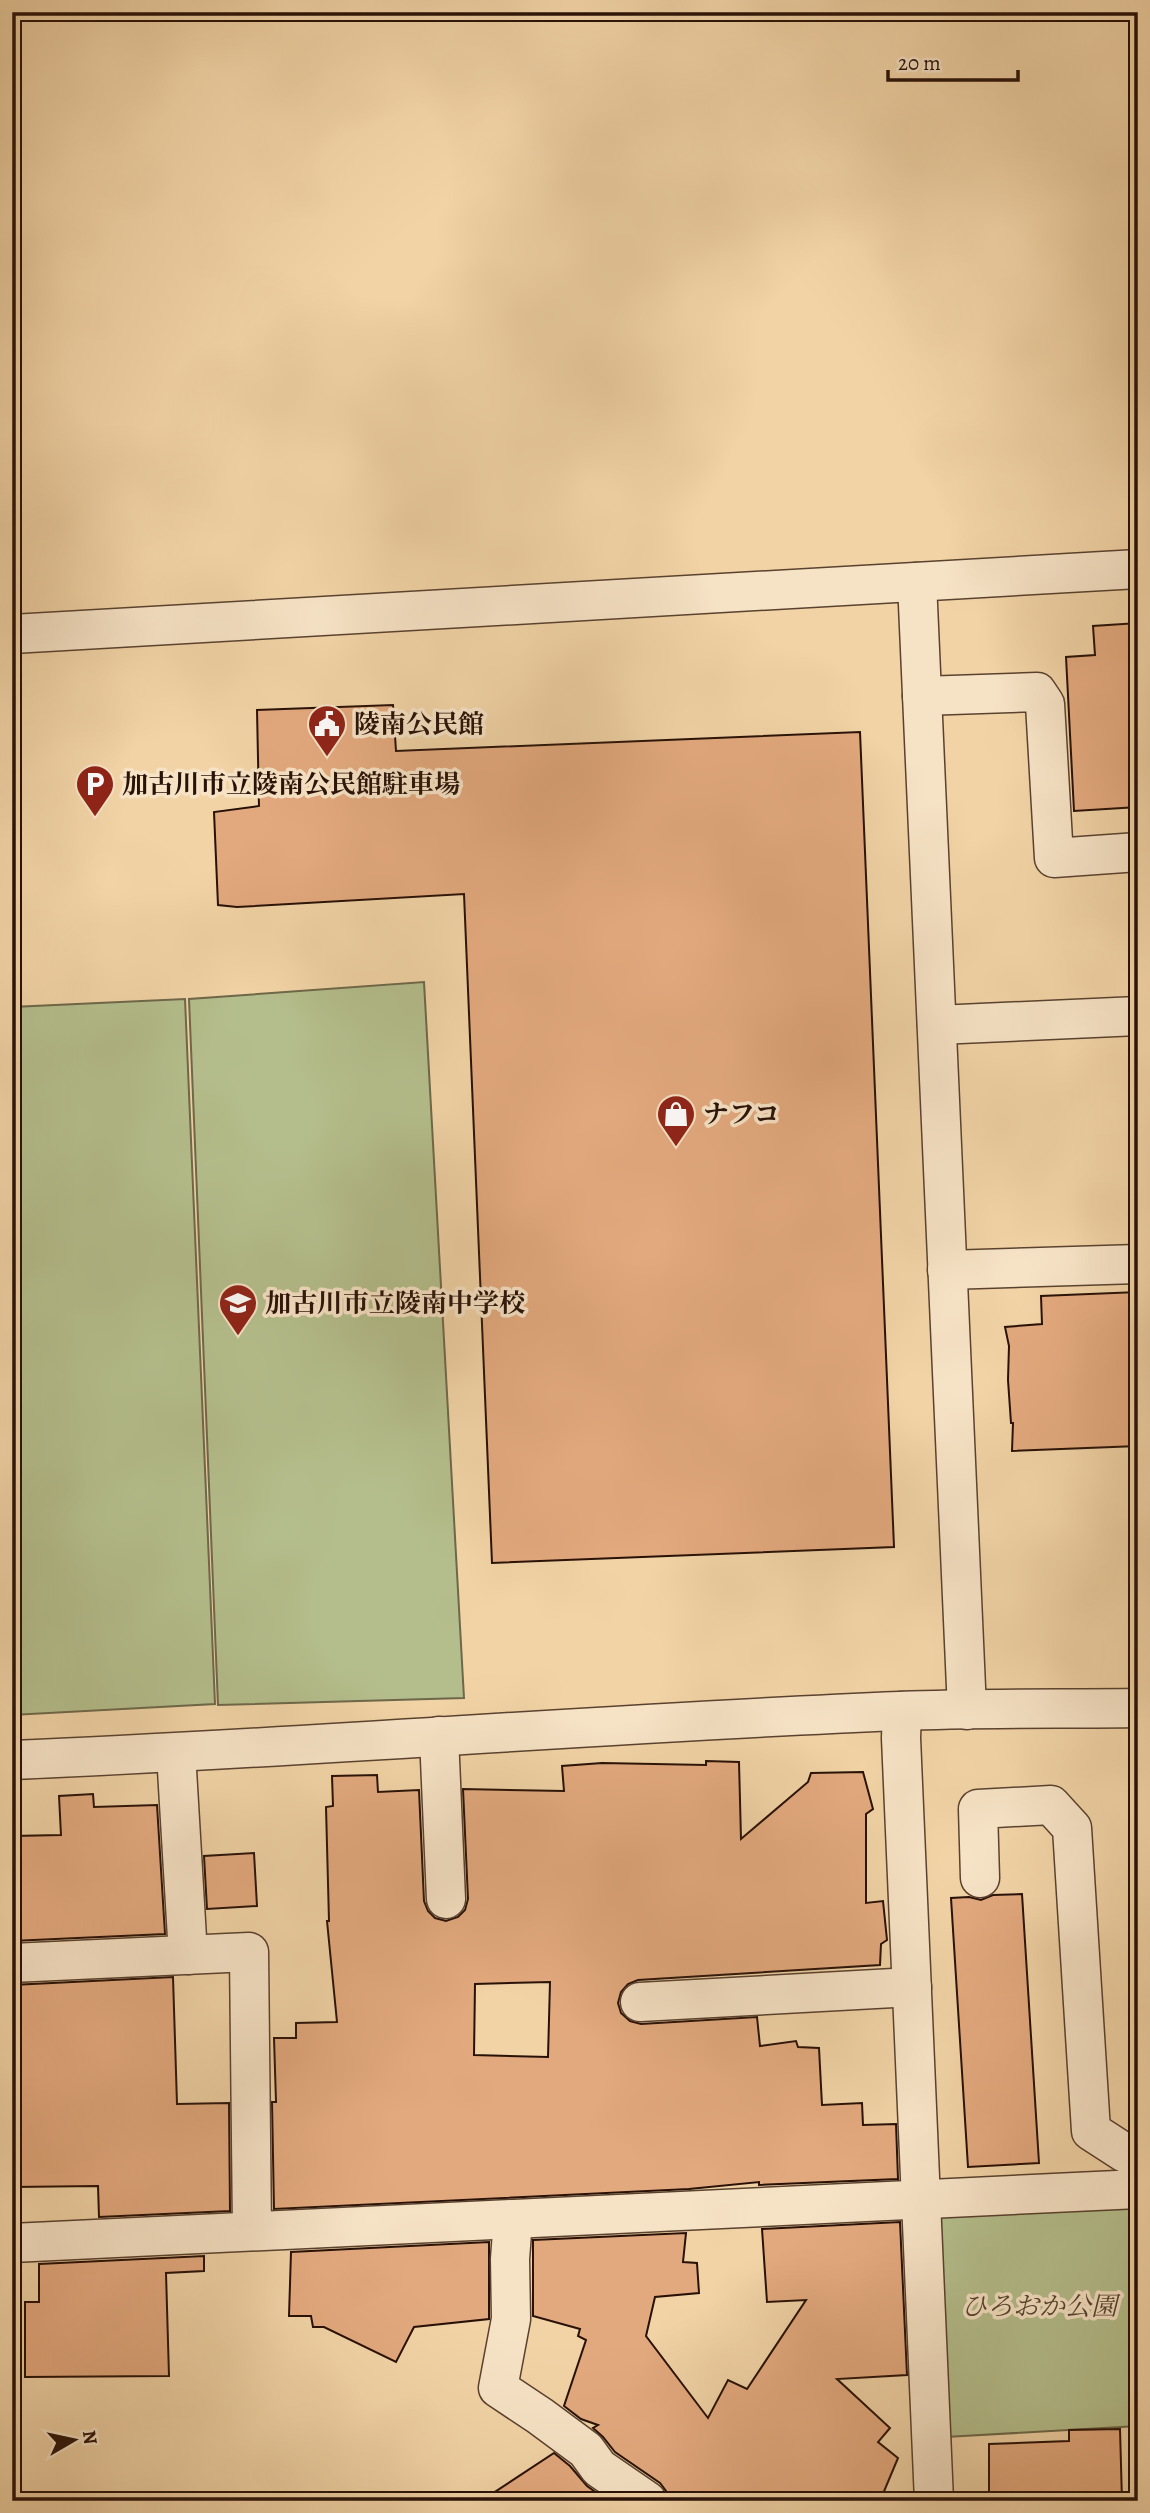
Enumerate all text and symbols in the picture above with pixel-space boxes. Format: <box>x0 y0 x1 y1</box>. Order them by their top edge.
scale bar <box>888 38 1017 82</box>
text: 20 m <box>898 49 941 77</box>
public building icon: 陵南公民館 <box>306 703 348 758</box>
place label: 陵南公民館 <box>354 707 484 742</box>
parking icon: 加古川市立陵南公民館駐車場 <box>74 763 116 818</box>
place label: 加古川市立陵南公民館駐車場 <box>122 767 460 802</box>
shop icon: ナフコ <box>655 1093 697 1148</box>
place label: ナフコ <box>703 1097 780 1132</box>
school or university icon: 加古川市立陵南中学校 <box>217 1282 259 1337</box>
place label: 加古川市立陵南中学校 <box>265 1286 525 1321</box>
park label: ひろおか公園 <box>961 2289 1121 2324</box>
north arrow <box>38 2404 108 2474</box>
text: N <box>76 2429 104 2447</box>

